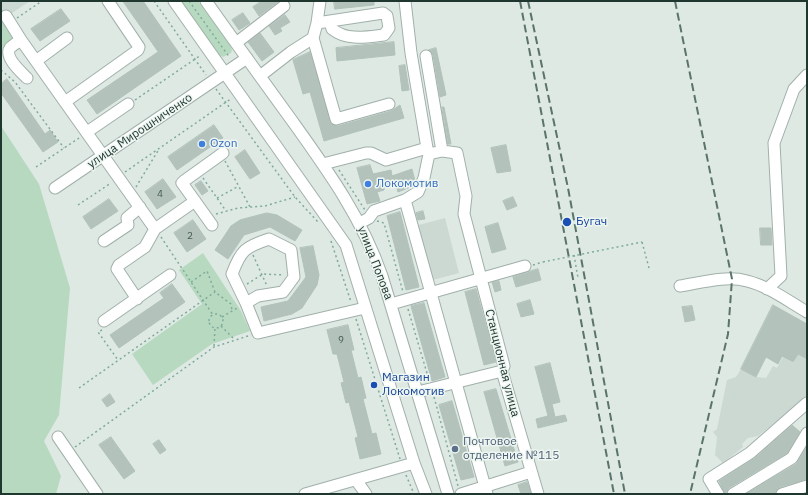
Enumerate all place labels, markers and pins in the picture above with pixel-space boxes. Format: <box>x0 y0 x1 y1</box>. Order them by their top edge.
place label: Ozon <box>210 137 237 151</box>
marker: Ozon <box>197 139 207 149</box>
place label: Локомотив <box>376 177 438 191</box>
marker: Локомотив <box>363 179 373 189</box>
place label: Бугач <box>576 215 607 229</box>
marker: Бугач <box>561 216 573 228</box>
place label: Магазин Локомотив <box>382 371 444 399</box>
marker: Магазин Локомотив <box>369 380 379 390</box>
place label: Почтовое отделение №115 <box>463 435 559 463</box>
marker: Почтовое отделение №115 <box>450 444 460 454</box>

